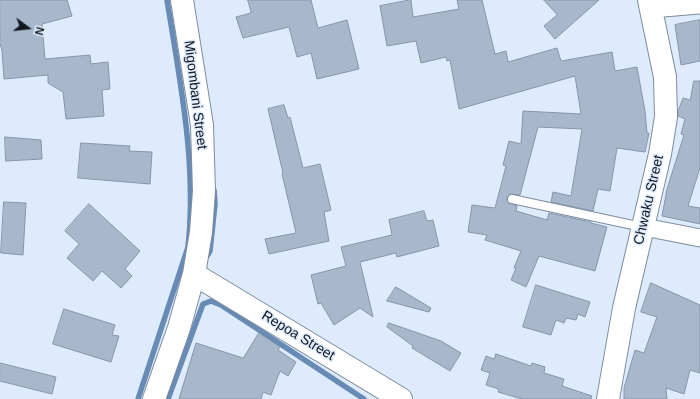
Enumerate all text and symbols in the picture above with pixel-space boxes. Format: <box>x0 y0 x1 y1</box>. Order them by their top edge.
north arrow <box>8 8 48 48</box>
text: N <box>33 26 46 36</box>
street label: Migombani Street <box>180 40 210 150</box>
street label: Chwaku Street <box>630 153 668 247</box>
street label: Repoa Street <box>258 308 338 364</box>

